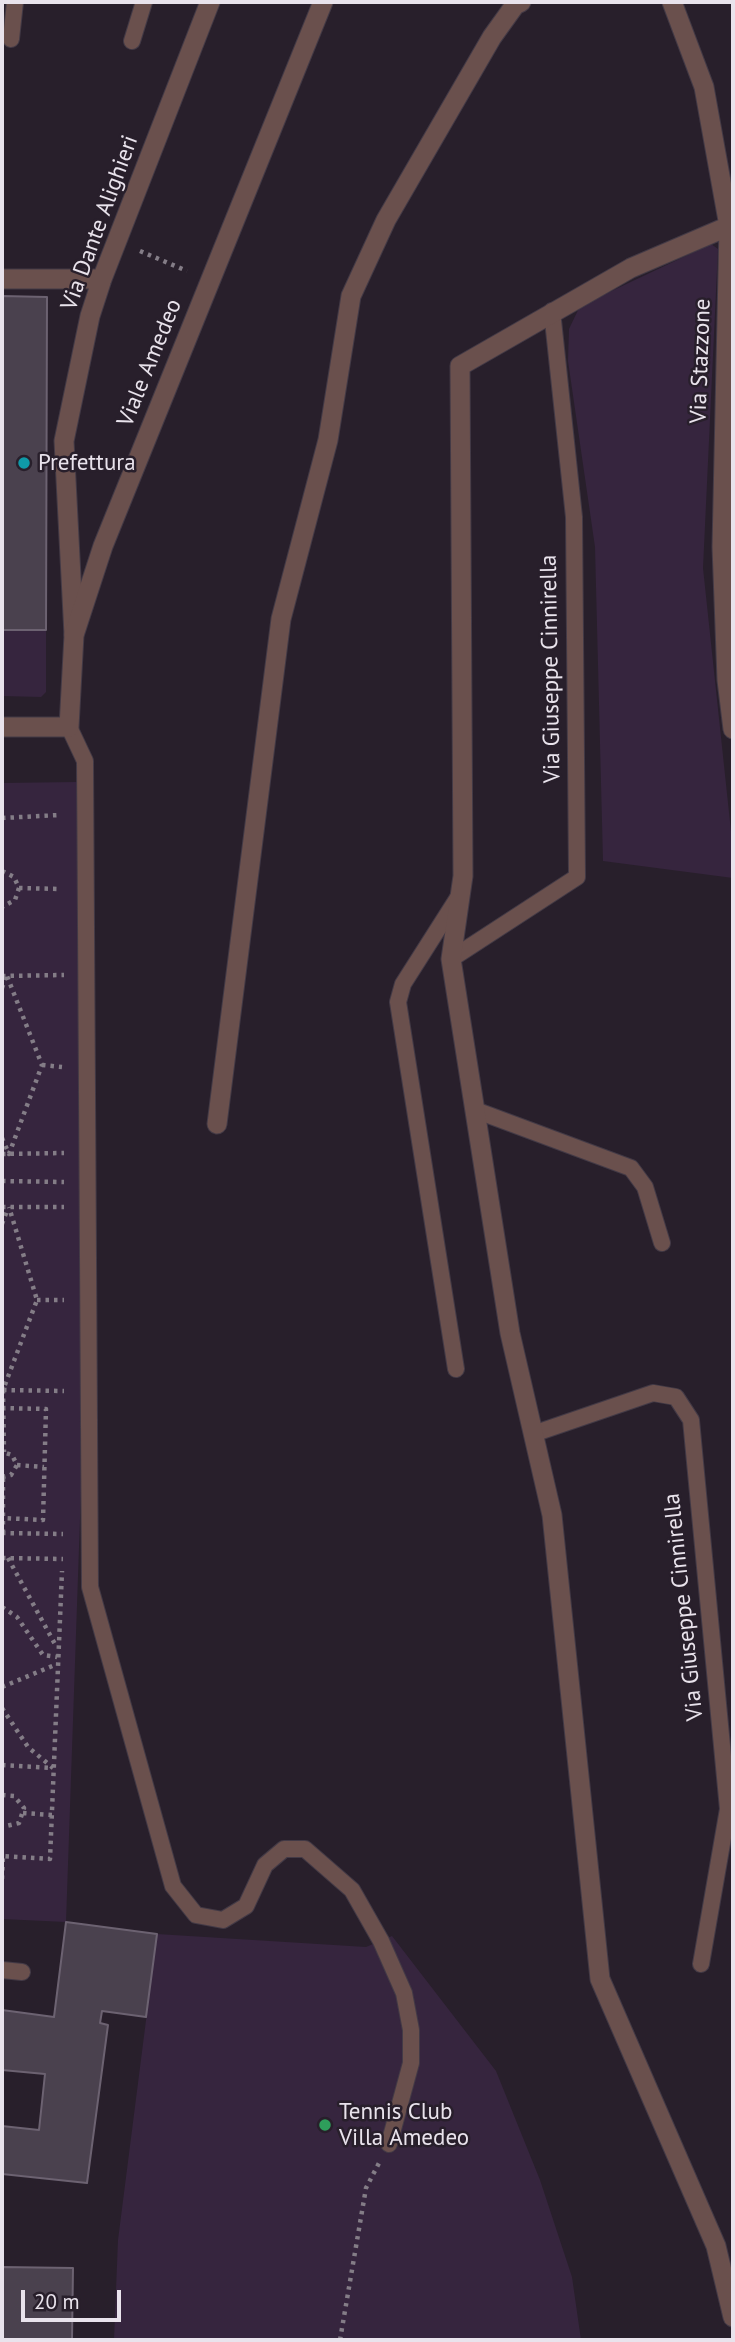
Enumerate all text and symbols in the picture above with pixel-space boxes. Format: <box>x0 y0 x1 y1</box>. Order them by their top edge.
street label: Via Dante Alighieri <box>56 132 144 314</box>
street label: Viale Amedeo <box>112 295 188 431</box>
street label: Via Stazzone <box>685 298 717 424</box>
place label: Prefettura <box>38 449 136 477</box>
marker: Prefettura <box>16 455 32 471</box>
street label: Via Giuseppe Cinnirella <box>535 555 567 783</box>
street label: Via Giuseppe Cinnirella <box>658 1492 710 1722</box>
place label: Tennis Club Villa Amedeo <box>339 2098 469 2152</box>
marker: Tennis Club Villa Amedeo <box>317 2117 333 2133</box>
scale bar <box>24 2276 124 2320</box>
text: 20 m <box>34 2288 80 2315</box>

